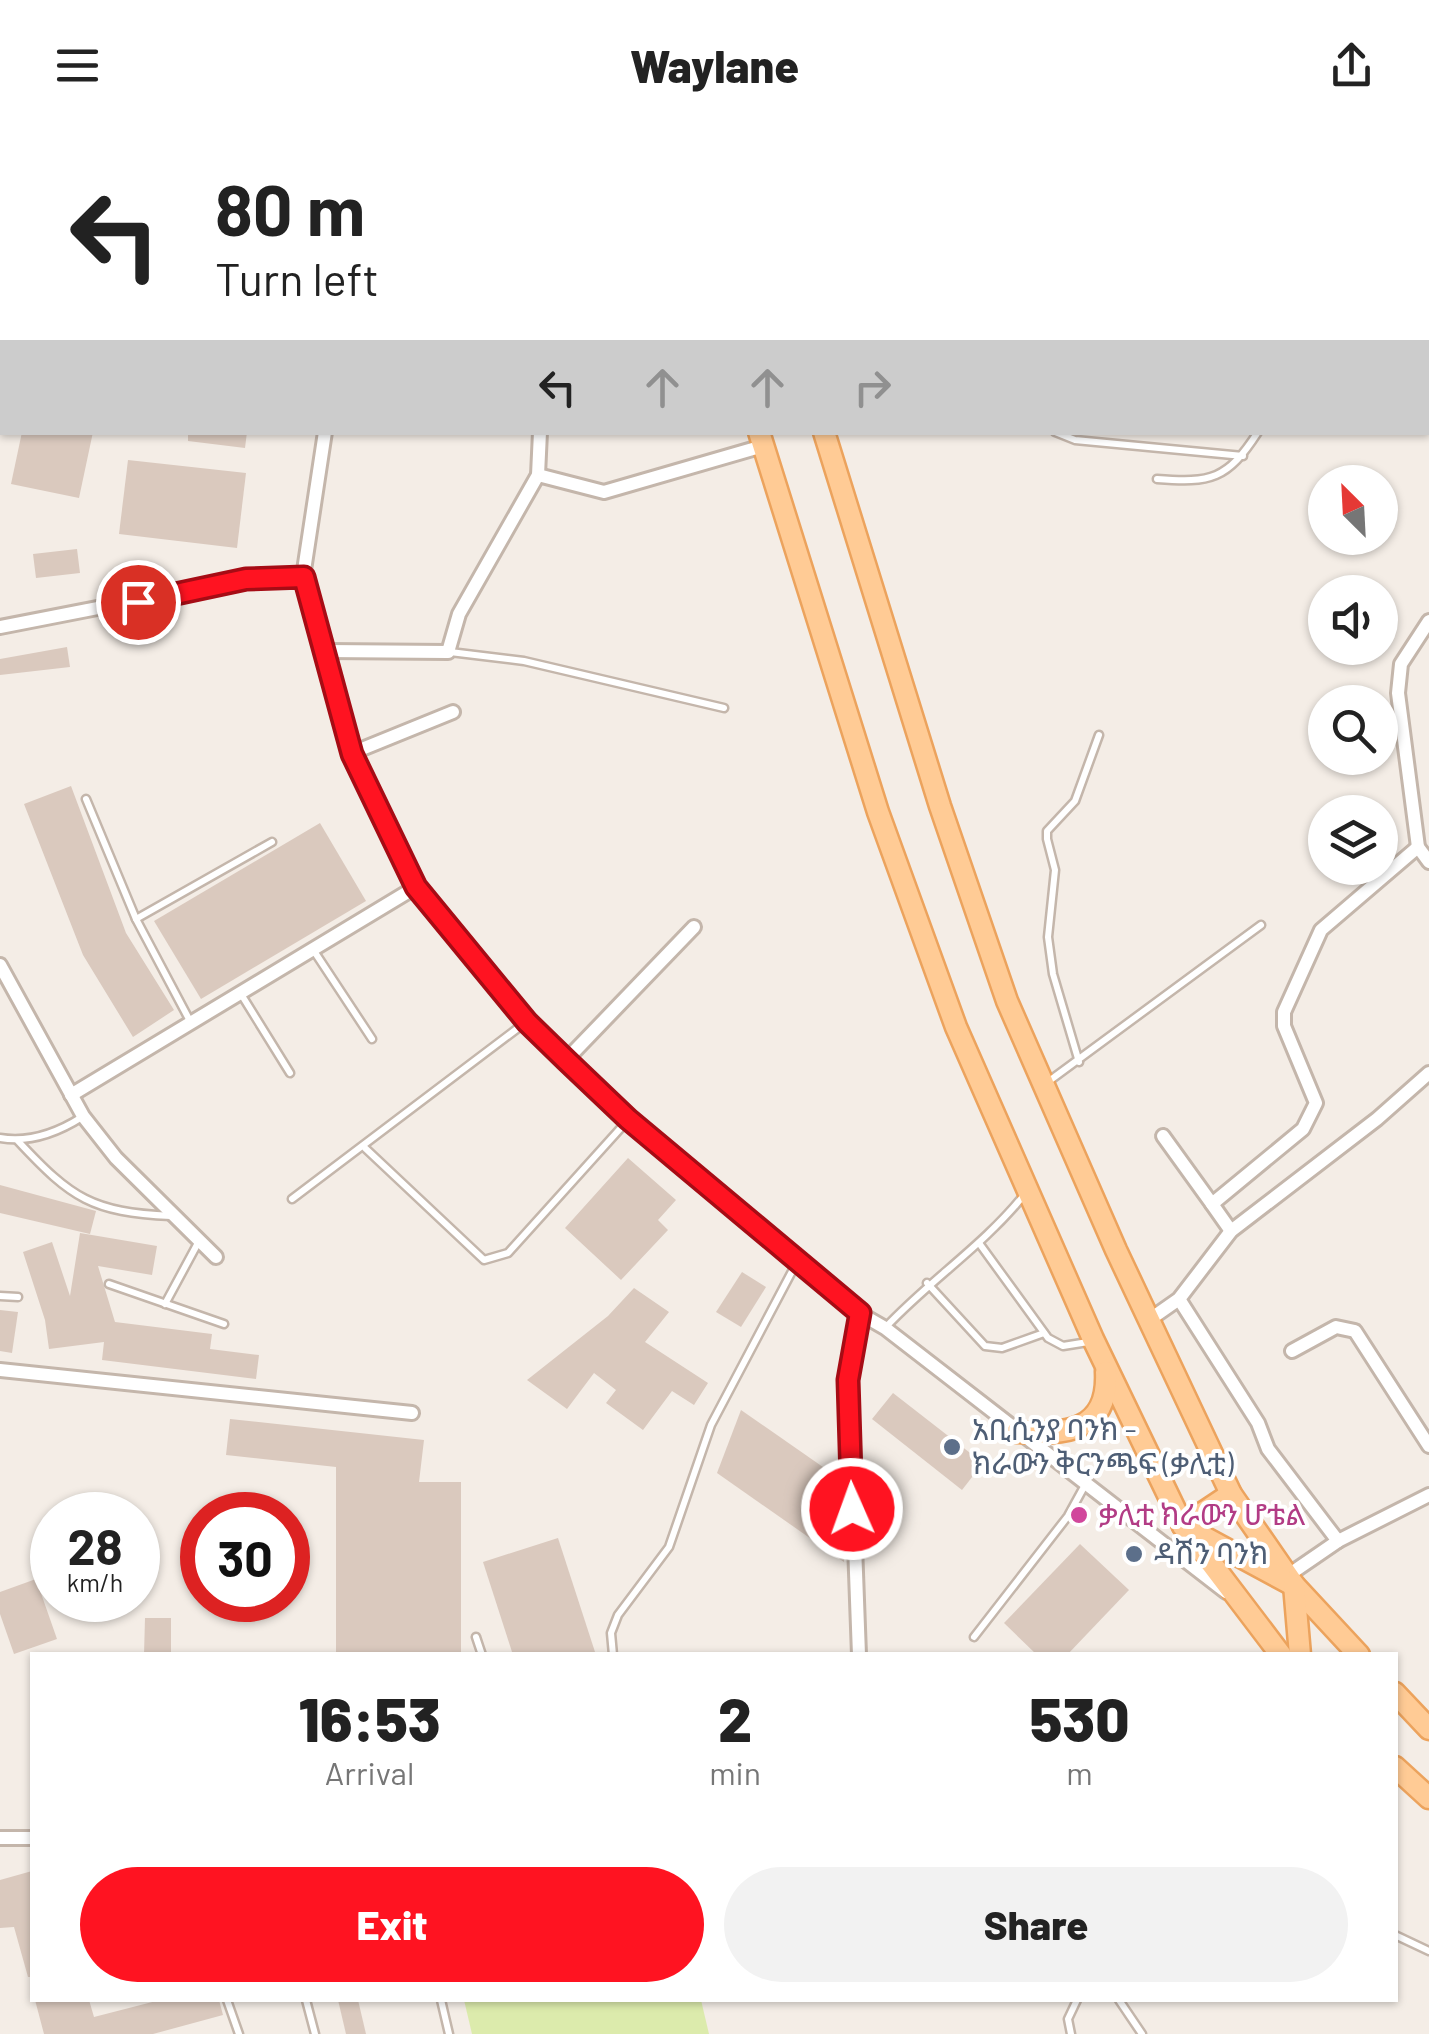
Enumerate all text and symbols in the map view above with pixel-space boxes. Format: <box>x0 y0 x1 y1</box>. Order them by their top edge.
icon: menu <box>50 38 105 93</box>
text: Waylane <box>630 38 799 92</box>
icon: share <box>1324 38 1379 93</box>
text: 80 m <box>215 166 365 250</box>
icon: left <box>50 170 180 300</box>
text: Turn left <box>215 251 379 305</box>
icon: left <box>530 360 585 415</box>
icon: ahead <box>635 360 690 415</box>
icon: ahead <box>740 360 795 415</box>
icon: right <box>845 360 900 415</box>
north arrow <box>1308 465 1398 555</box>
map controls <box>1308 465 1398 885</box>
pin <box>96 560 181 645</box>
icon: arrive <box>111 575 166 630</box>
button: sound <box>1308 575 1398 665</box>
button: search <box>1308 685 1398 775</box>
button: layers <box>1308 795 1398 885</box>
place label: አቢሲንያ ባንክ - ክራውን ቅርንጫፍ (ቃሊቲ) <box>972 1410 1234 1480</box>
marker: አቢሲንያ ባንክ - ክራውን ቅርንጫፍ (ቃሊቲ) <box>941 1436 963 1458</box>
position arrow <box>800 1457 904 1561</box>
speed limit sign: 30 <box>180 1492 310 1622</box>
place label: ቃሊቲ ክራውን ሆቴል <box>1099 1495 1306 1531</box>
marker: ቃሊቲ ክራውን ሆቴል <box>1068 1504 1090 1526</box>
text: 28 <box>67 1515 123 1575</box>
place label: ዳሽን ባንክ <box>1154 1534 1268 1570</box>
marker: ዳሽን ባንክ <box>1123 1543 1145 1565</box>
text: km/h <box>67 1567 123 1597</box>
text: 16:53 <box>299 1682 441 1754</box>
text: 2 <box>718 1682 752 1754</box>
text: 530 <box>1030 1682 1129 1754</box>
text: Arrival <box>325 1753 414 1791</box>
text: min <box>709 1753 761 1791</box>
text: m <box>1066 1753 1093 1791</box>
button: Exit <box>80 1867 704 1982</box>
button: Share <box>724 1867 1348 1982</box>

